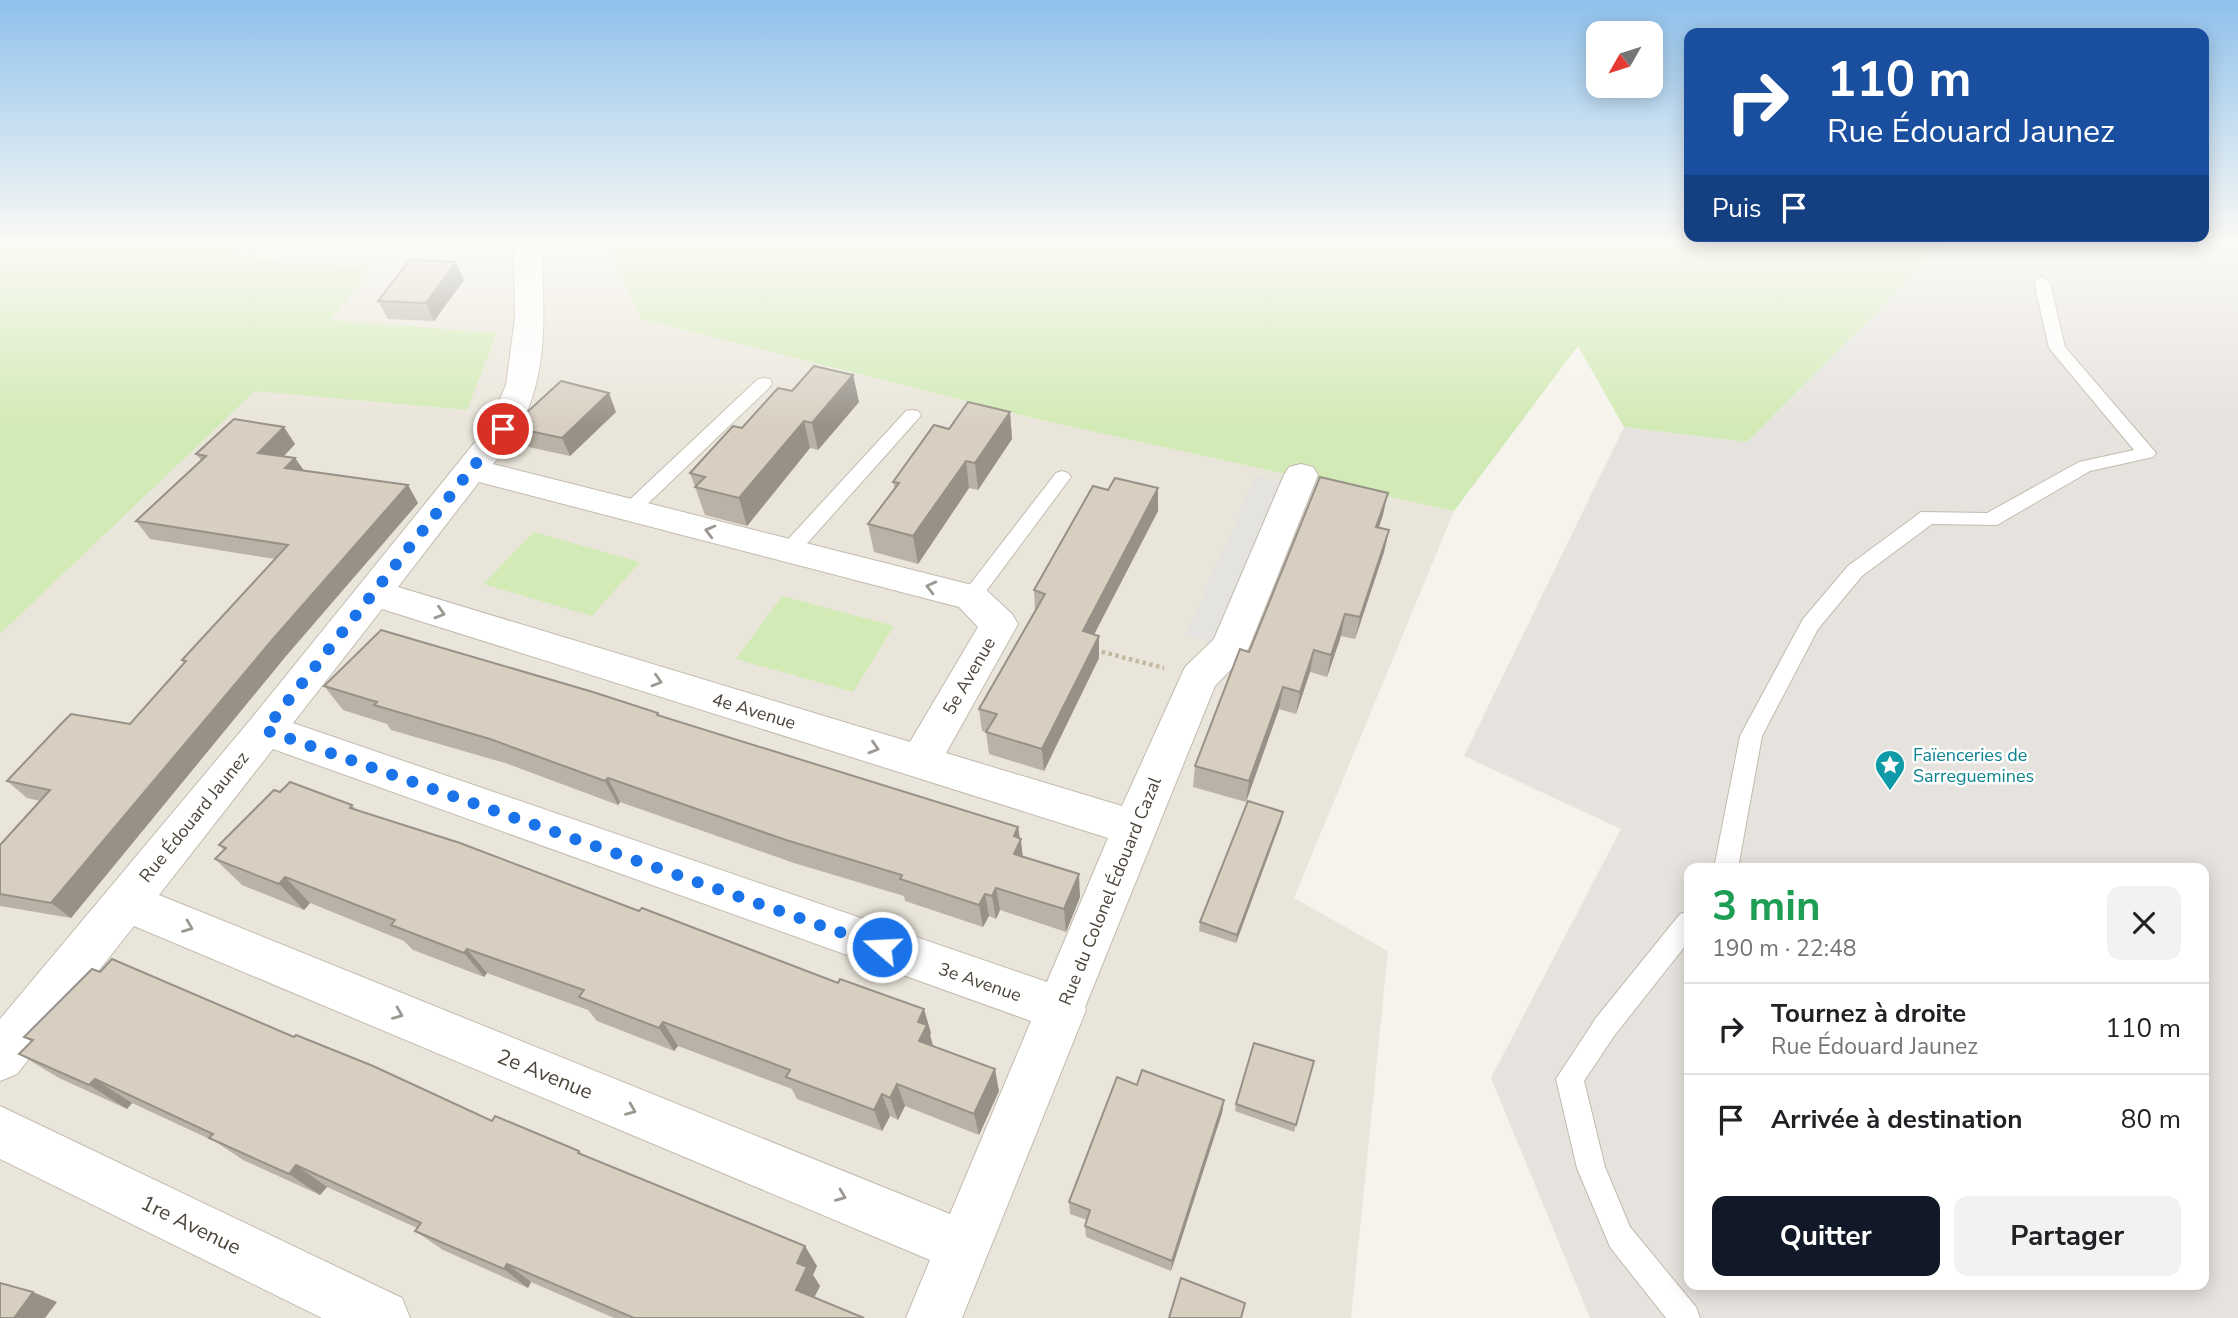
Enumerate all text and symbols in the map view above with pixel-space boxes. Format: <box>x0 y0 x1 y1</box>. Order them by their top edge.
north arrow <box>1586 21 1662 98</box>
map controls <box>1586 21 1663 98</box>
text: 110 m <box>1827 46 1971 113</box>
icon: right <box>1712 56 1803 147</box>
text: Rue Édouard Jaunez <box>1827 110 2115 153</box>
icon: arrive <box>1775 189 1813 227</box>
text: Puis <box>1712 191 1761 226</box>
pin <box>473 399 533 459</box>
icon: arrive <box>484 410 522 448</box>
one-way arrow <box>705 525 717 539</box>
one-way arrow <box>925 581 937 595</box>
one-way arrow <box>433 605 446 619</box>
street label: 5e Avenue <box>937 633 1001 719</box>
one-way arrow <box>651 672 663 687</box>
street label: 4e Avenue <box>709 687 799 735</box>
one-way arrow <box>868 740 880 754</box>
place label: Faïenceries de Sarreguemines <box>1913 743 2034 788</box>
street label: Rue Édouard Jaunez <box>134 747 254 887</box>
place icon: Faïenceries de Sarreguemines <box>1873 748 1907 792</box>
street label: Rue du Colonel Édouard Cazal <box>1053 773 1167 1009</box>
text: 3 min <box>1712 878 1821 935</box>
button: close <box>2107 886 2181 960</box>
position arrow <box>845 910 919 984</box>
one-way arrow <box>181 919 193 933</box>
text: 190 m · 22:48 <box>1712 933 1857 964</box>
street label: 3e Avenue <box>935 957 1025 1007</box>
text: Tournez à droite <box>1771 996 1966 1031</box>
one-way arrow <box>391 1005 403 1019</box>
icon: right <box>1712 1010 1750 1048</box>
text: 110 m <box>2105 1011 2181 1046</box>
text: Rue Édouard Jaunez <box>1771 1031 1978 1062</box>
street label: 2e Avenue <box>493 1042 597 1106</box>
one-way arrow <box>624 1101 636 1115</box>
icon: arrive <box>1712 1101 1750 1139</box>
text: Arrivée à destination <box>1771 1102 2022 1137</box>
text: 80 m <box>2121 1102 2181 1137</box>
one-way arrow <box>835 1188 847 1202</box>
street label: 1re Avenue <box>136 1189 246 1261</box>
button: Quitter <box>1712 1196 1940 1276</box>
button: Partager <box>1954 1196 2181 1276</box>

